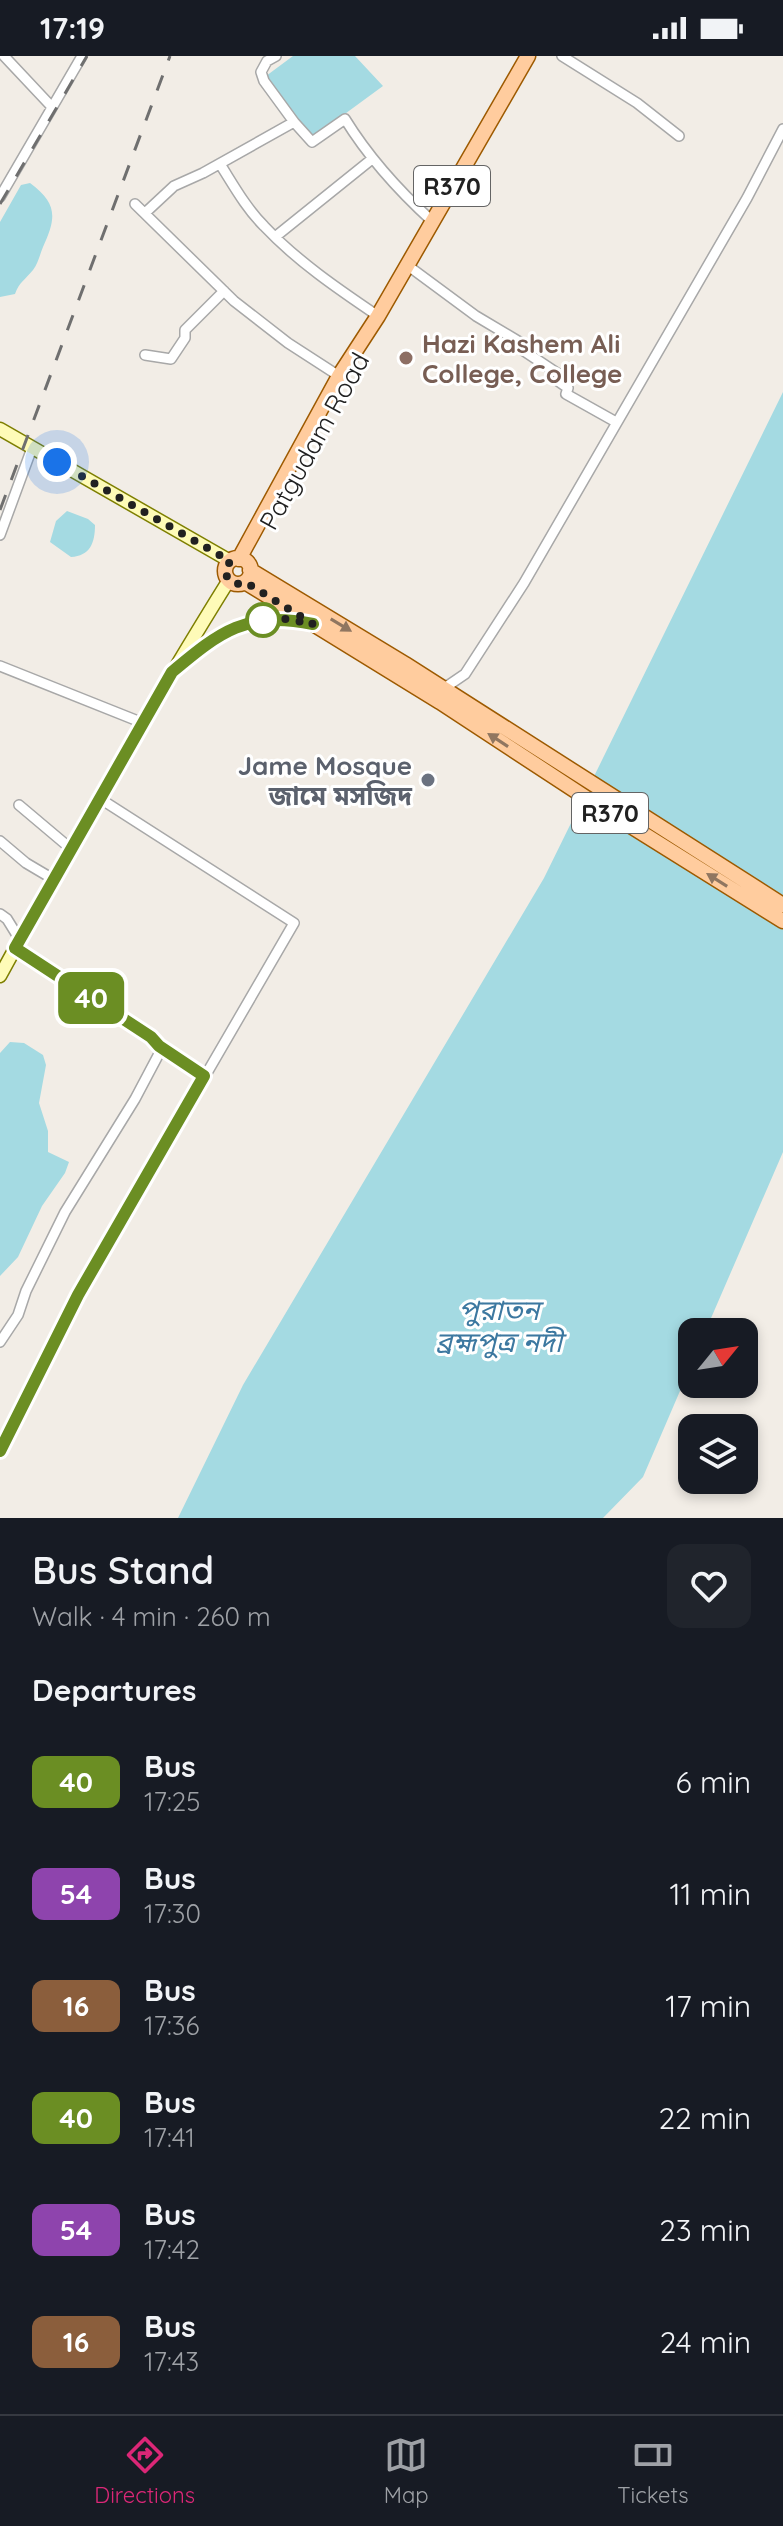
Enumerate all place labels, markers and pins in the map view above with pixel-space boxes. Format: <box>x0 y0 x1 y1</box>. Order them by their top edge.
place label: Hazi Kashem Ali College, College <box>422 327 622 390</box>
marker: Hazi Kashem Ali College, College <box>397 349 415 367</box>
unlabelled marker <box>246 603 280 637</box>
place label: Jame Mosque জামে মসজিদ <box>238 749 413 812</box>
marker: Jame Mosque জামে মসজিদ <box>419 771 437 789</box>

